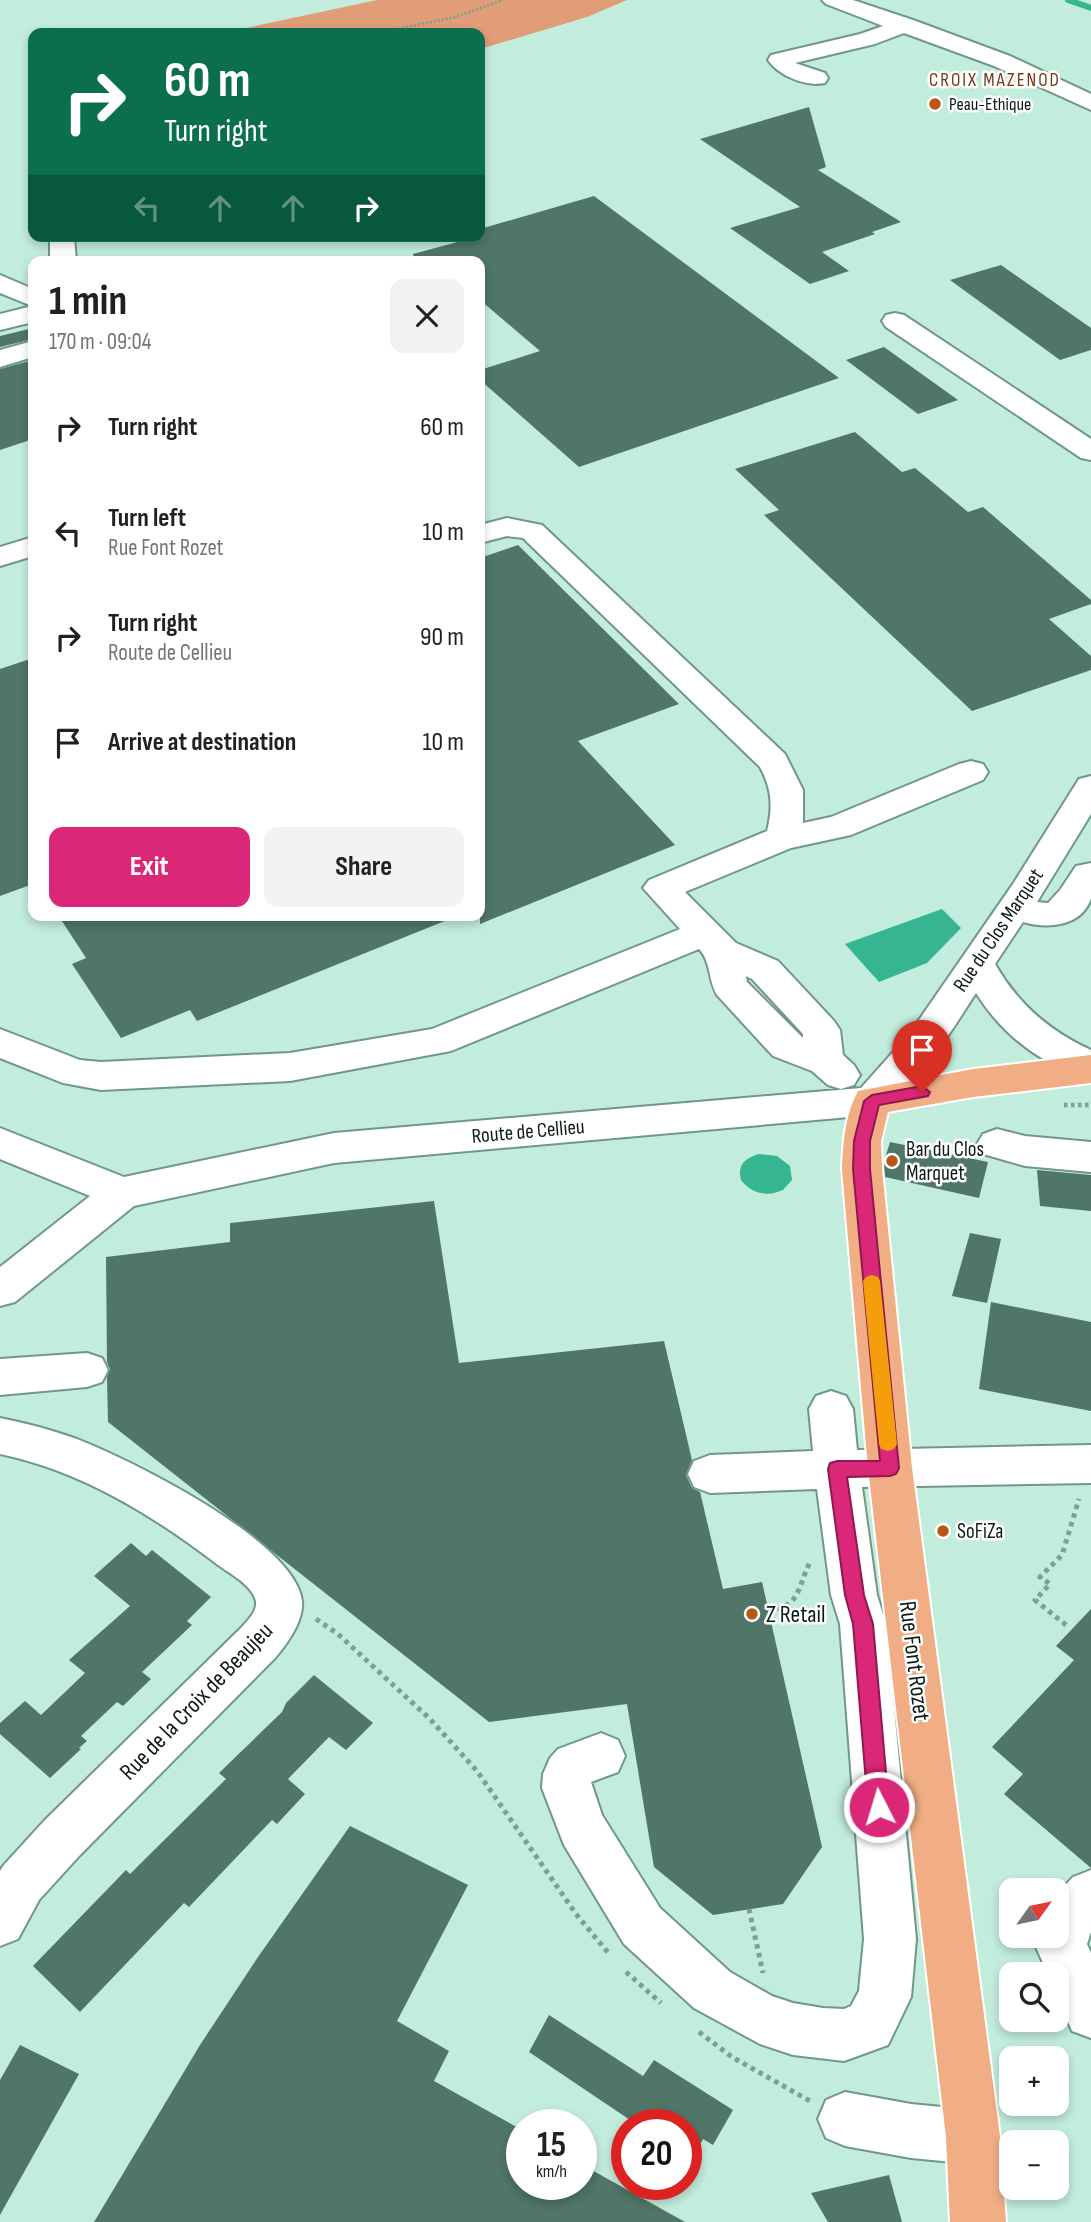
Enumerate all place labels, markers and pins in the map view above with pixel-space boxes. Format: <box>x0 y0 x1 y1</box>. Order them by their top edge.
place label: Peau-Ethique <box>949 94 1031 115</box>
marker: Peau-Ethique <box>927 96 943 112</box>
pin <box>892 1020 952 1092</box>
place label: Bar du Clos Marquet <box>906 1137 984 1186</box>
marker: Bar du Clos Marquet <box>884 1153 900 1169</box>
place label: SoFiZa <box>957 1519 1003 1544</box>
marker: SoFiZa <box>935 1523 951 1539</box>
place label: Z Retail <box>766 1600 826 1629</box>
marker: Z Retail <box>744 1606 760 1622</box>

